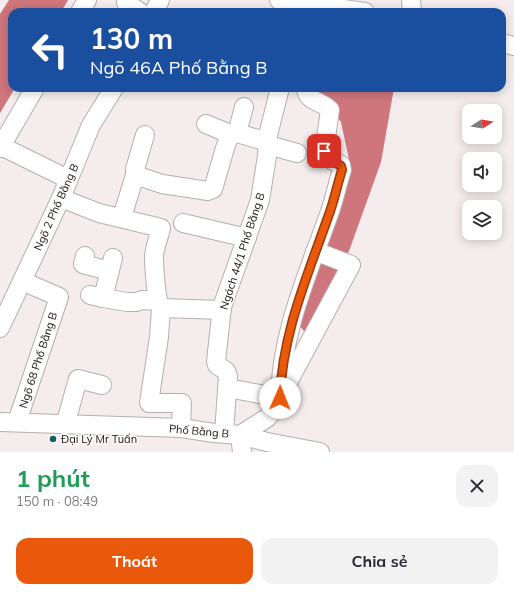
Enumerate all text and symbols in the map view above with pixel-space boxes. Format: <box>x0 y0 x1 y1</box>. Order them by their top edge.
text: 130 m <box>90 21 173 56</box>
icon: left <box>24 24 76 76</box>
text: Ngõ 46A Phố Bằng B <box>90 56 267 79</box>
north arrow <box>462 104 502 144</box>
map controls <box>462 104 502 240</box>
pin <box>307 134 341 168</box>
icon: arrive <box>313 140 335 162</box>
button: sound <box>462 152 502 192</box>
street label: Ngõ 2 Phố Bằng B <box>31 161 81 253</box>
street label: Ngách 44/1 Phố Bằng B <box>216 191 268 311</box>
button: layers <box>462 200 502 240</box>
street label: Ngõ 68 Phố Bằng B <box>16 310 60 410</box>
position arrow <box>259 377 301 419</box>
street label: Phố Bằng B <box>168 421 230 441</box>
place label: Đại Lý Mr Tuấn <box>61 432 137 446</box>
marker: Đại Lý Mr Tuấn <box>48 434 58 444</box>
text: 1 phút <box>16 463 90 493</box>
button: close <box>456 465 498 507</box>
text: 150 m · 08:49 <box>16 493 98 509</box>
button: Thoát <box>16 538 253 584</box>
button: Chia sẻ <box>261 538 498 584</box>

